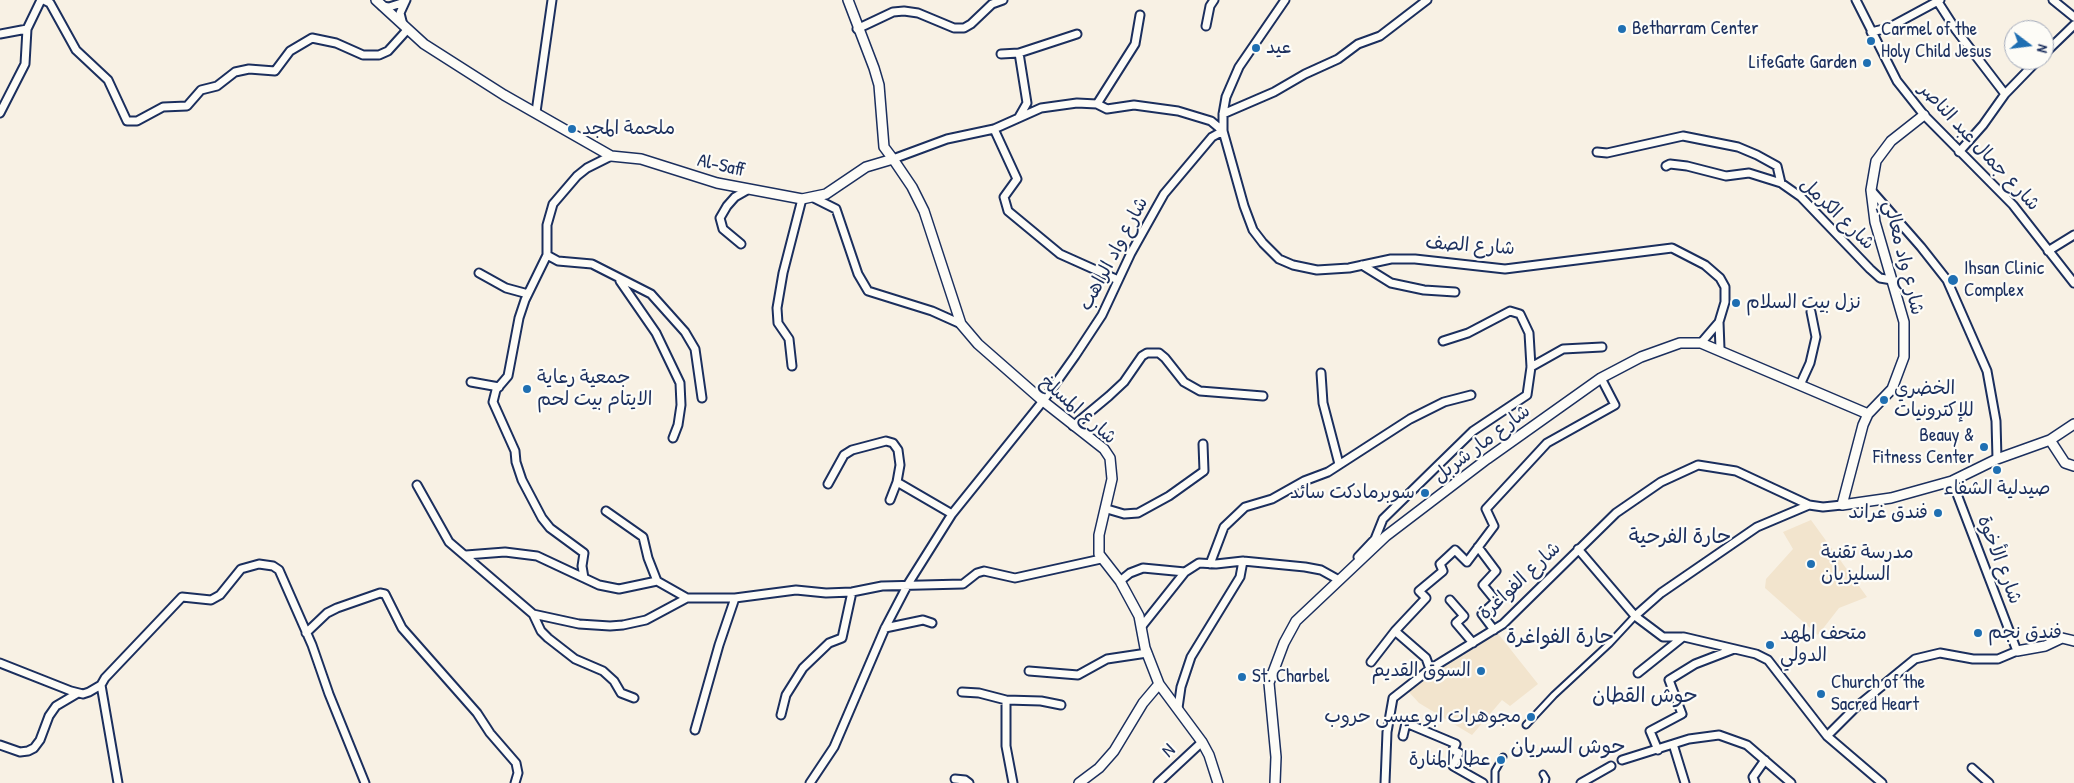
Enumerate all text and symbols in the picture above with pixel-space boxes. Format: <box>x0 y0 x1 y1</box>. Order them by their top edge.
place label: Betharram Center <box>1632 18 1759 40</box>
place label: Carmel of the Holy Child Jesus <box>1881 19 1991 63</box>
north arrow <box>2004 20 2054 70</box>
marker: Betharram Center <box>1616 23 1628 35</box>
marker: Carmel of the Holy Child Jesus <box>1865 35 1877 47</box>
place label: عيد <box>1266 37 1292 59</box>
marker: عيد <box>1250 42 1262 54</box>
text: N <box>2033 43 2053 55</box>
place label: LifeGate Garden <box>1749 52 1857 74</box>
marker: LifeGate Garden <box>1861 57 1873 69</box>
street label: شارع جمال عبد الناصر <box>1914 78 2044 216</box>
place label: ملحمة المجد <box>582 118 675 140</box>
marker: ملحمة المجد <box>566 123 578 135</box>
street label: Al-Saff <box>695 149 747 183</box>
street label: شارع الكرمل <box>1795 173 1879 255</box>
street label: شارع واد الراهب <box>1075 193 1153 315</box>
street label: شارع واد معالي <box>1878 198 1928 318</box>
street label: شارع الصف <box>1425 232 1515 260</box>
place label: Ihsan Clinic Complex <box>1964 258 2044 302</box>
marker: Ihsan Clinic Complex <box>1946 273 1960 287</box>
place label: نزل بيت السلام <box>1746 292 1861 314</box>
marker: نزل بيت السلام <box>1730 297 1742 309</box>
place label: جمعية رعاية الايتام بيت لحم <box>537 367 653 411</box>
street label: شارع المسلخ <box>1035 371 1121 449</box>
place label: الخضري للإكترونيات <box>1894 378 1974 422</box>
marker: جمعية رعاية الايتام بيت لحم <box>521 383 533 395</box>
marker: الخضري للإكترونيات <box>1878 394 1890 406</box>
street label: شارع مار شربل <box>1429 400 1535 488</box>
place label: Beauy & Fitness Center <box>1873 425 1974 469</box>
marker: Beauy & Fitness Center <box>1978 441 1990 453</box>
marker: صيدلية الشفاء <box>1991 464 2003 476</box>
place label: صيدلية الشفاء <box>1944 478 2050 500</box>
place label: سوبرمادكت سائد <box>1290 482 1415 504</box>
marker: سوبرمادكت سائد <box>1419 487 1431 499</box>
place label: فندق غراند <box>1848 502 1928 524</box>
marker: فندق غراند <box>1932 507 1944 519</box>
street label: شارع الأخوة <box>1972 513 2026 607</box>
district label: حارة الفرحية <box>1629 524 1731 550</box>
street label: شارع الفواغرة <box>1474 537 1566 625</box>
place label: مدرسة تقنية السليزيان <box>1821 542 1914 586</box>
marker: مدرسة تقنية السليزيان <box>1805 558 1817 570</box>
place label: فندق نجم <box>1988 622 2062 644</box>
place label: متحف المهد الدولي <box>1780 623 1867 667</box>
district label: حارة الفواغرة <box>1506 624 1614 650</box>
marker: فندق نجم <box>1972 627 1984 639</box>
marker: متحف المهد الدولي <box>1764 639 1776 651</box>
place label: السوق القديم <box>1372 660 1471 682</box>
marker: السوق القديم <box>1475 665 1487 677</box>
place label: St. Charbel <box>1252 666 1329 688</box>
marker: St. Charbel <box>1236 671 1248 683</box>
place label: Church of the Sacred Heart <box>1831 672 1925 716</box>
district label: حوش القطان <box>1592 683 1698 709</box>
marker: Church of the Sacred Heart <box>1815 688 1827 700</box>
place label: مجوهرات ابو عيسى حروب <box>1324 706 1521 728</box>
marker: مجوهرات ابو عيسى حروب <box>1525 711 1537 723</box>
district label: حوش السريان <box>1510 734 1626 760</box>
street label: N <box>1158 739 1180 763</box>
place label: عطار المنارة <box>1409 749 1491 771</box>
marker: عطار المنارة <box>1495 754 1507 766</box>

